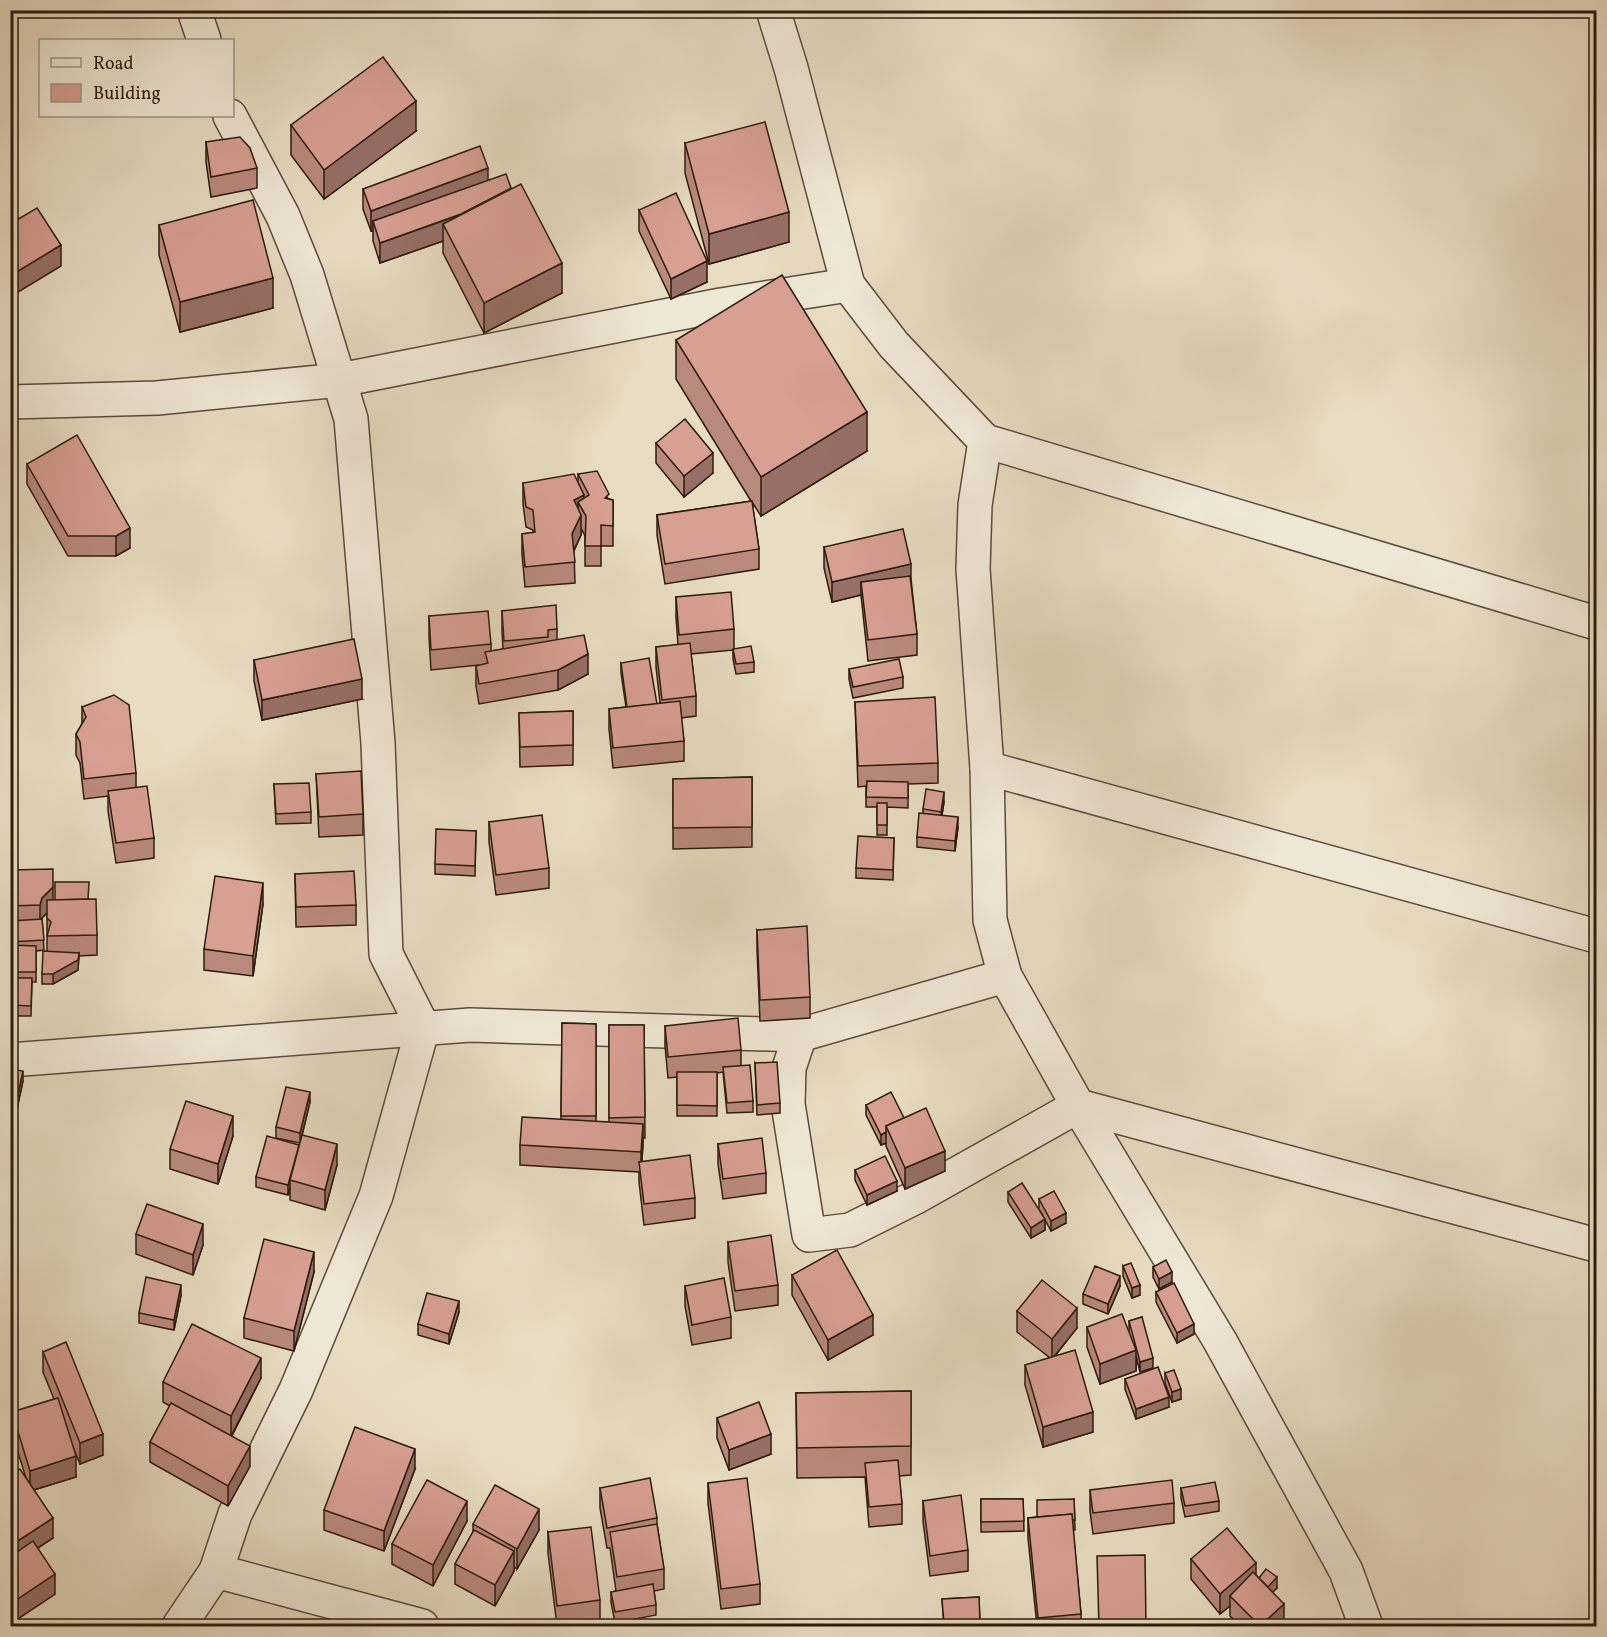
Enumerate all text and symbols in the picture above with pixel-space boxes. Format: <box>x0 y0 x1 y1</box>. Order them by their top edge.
legend <box>39 39 234 117</box>
text: Road <box>93 52 134 77</box>
text: Building <box>93 82 161 107</box>

